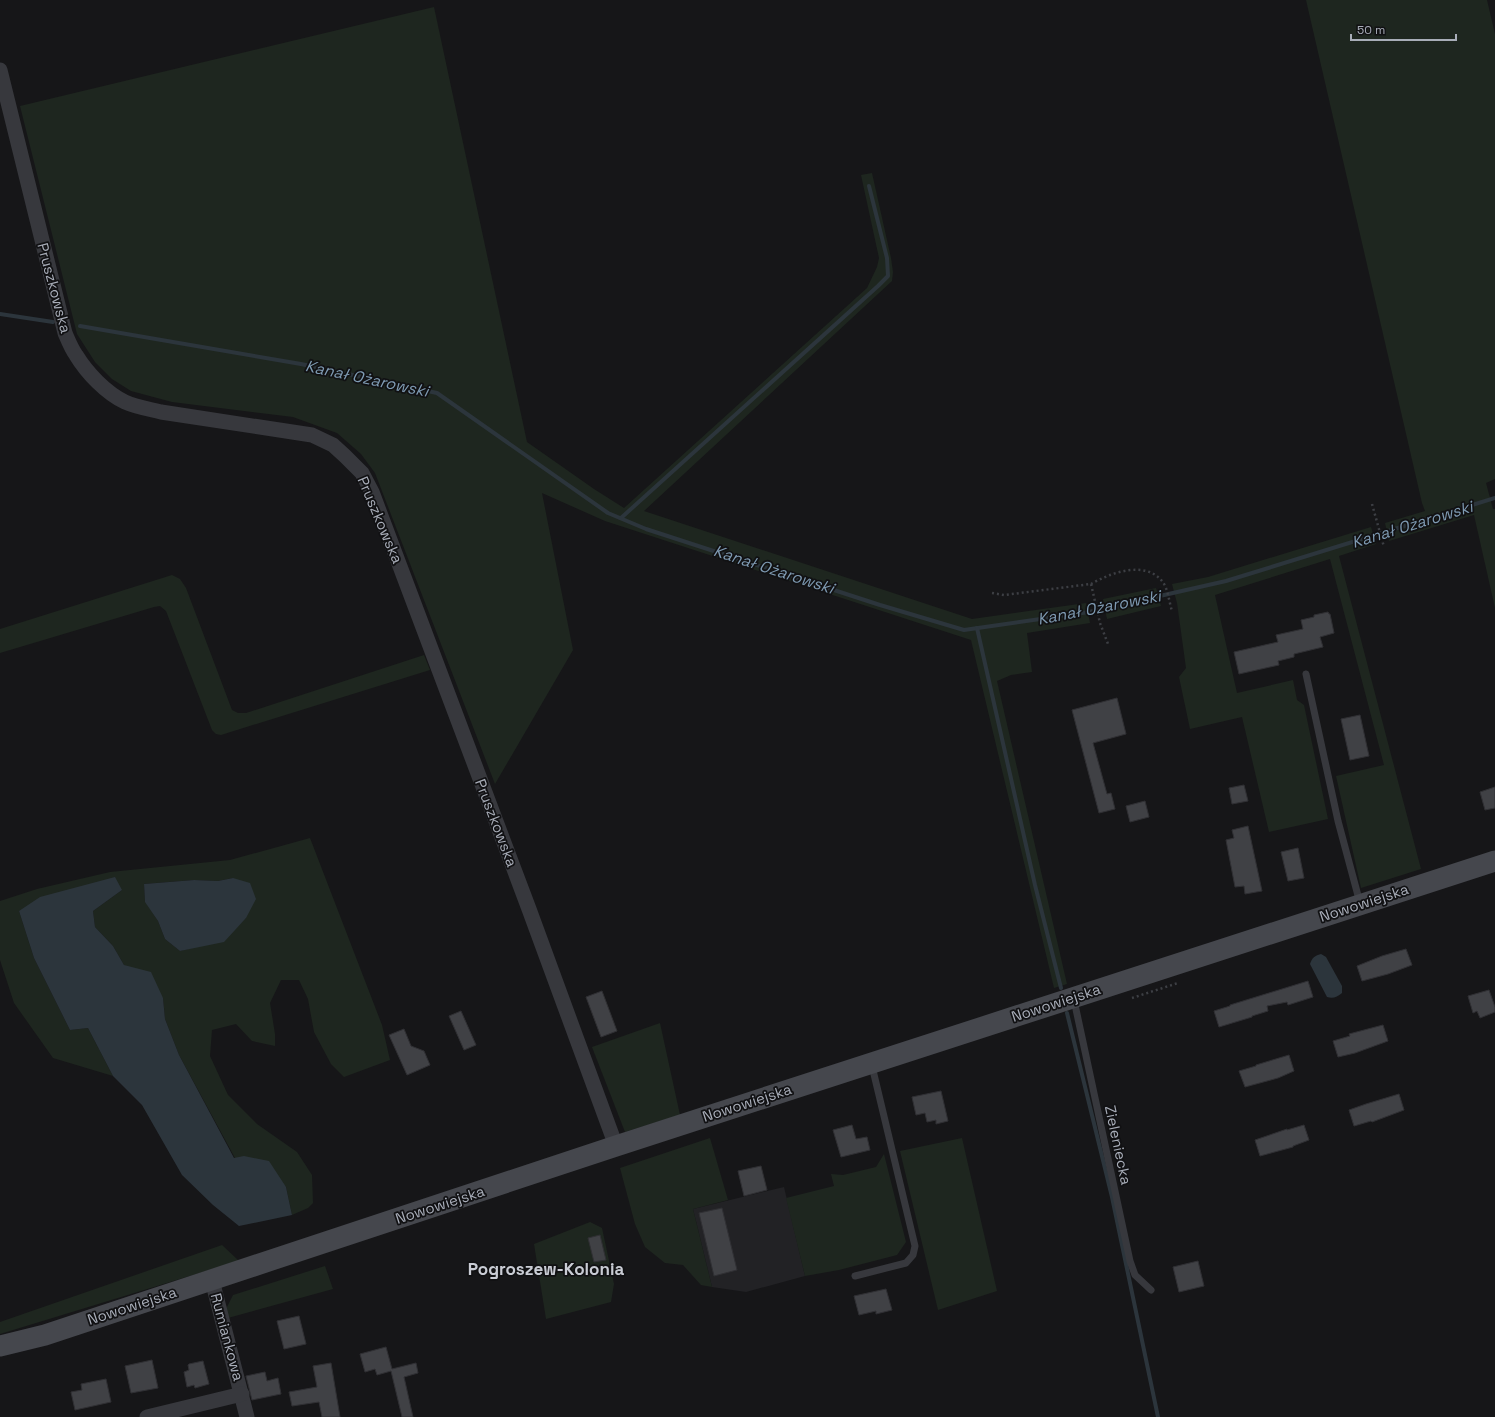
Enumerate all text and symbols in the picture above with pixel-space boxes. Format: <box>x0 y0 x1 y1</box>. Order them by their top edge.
scale bar <box>1351 16 1456 42</box>
text: 50 m <box>1357 22 1385 38</box>
street label: Pruszkowska <box>33 241 76 335</box>
water label: Kanał Ożarowski <box>303 355 432 402</box>
street label: Pruszkowska <box>354 473 407 567</box>
water label: Kanał Ożarowski <box>1349 496 1477 553</box>
water label: Kanał Ożarowski <box>711 540 839 599</box>
water label: Kanał Ożarowski <box>1036 585 1165 630</box>
street label: Pruszkowska <box>471 776 522 870</box>
street label: Nowowiejska <box>1317 879 1411 926</box>
street label: Nowowiejska <box>1009 979 1103 1026</box>
street label: Nowowiejska <box>700 1079 794 1126</box>
street label: Zieleniecka <box>1101 1103 1136 1187</box>
street label: Nowowiejska <box>393 1181 487 1228</box>
district label: Pogroszew-Kolonia <box>468 1258 624 1280</box>
street label: Nowowiejska <box>85 1282 179 1329</box>
street label: Rumiankowa <box>207 1291 248 1383</box>

